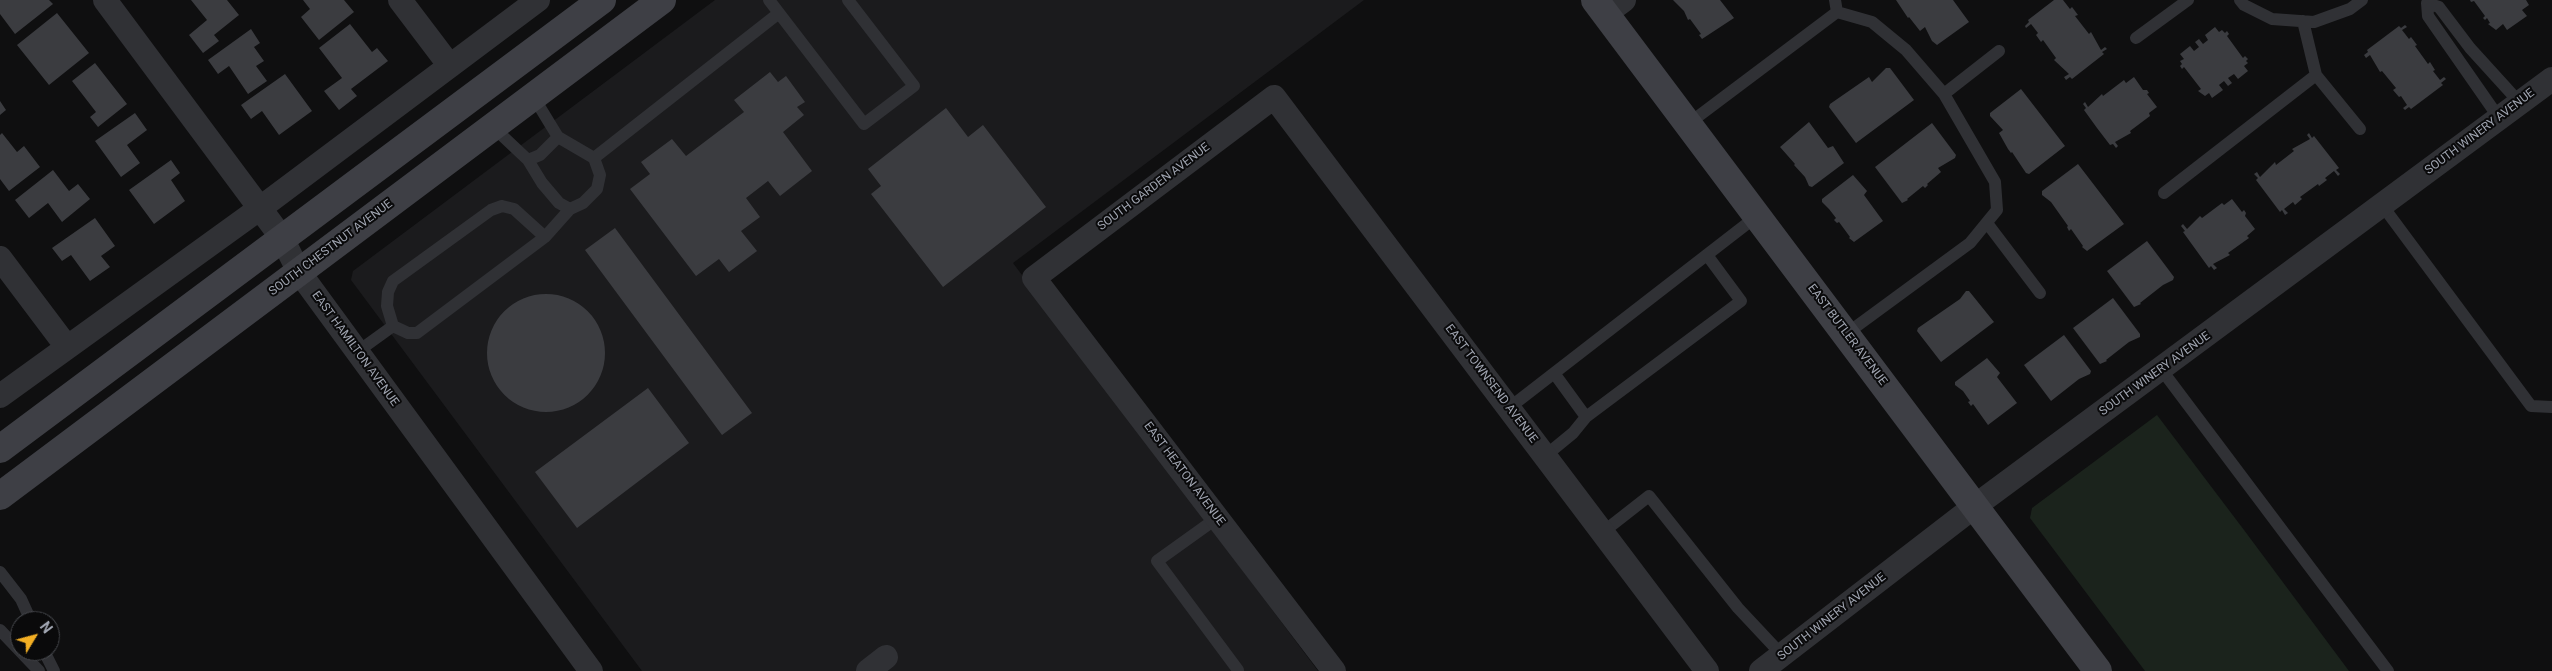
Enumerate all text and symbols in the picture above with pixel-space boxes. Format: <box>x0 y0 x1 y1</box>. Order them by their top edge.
street label: SOUTH WINERY AVENUE <box>2422 86 2538 178</box>
street label: SOUTH GARDEN AVENUE <box>1095 140 1213 234</box>
street label: SOUTH CHESTNUT AVENUE <box>266 197 396 299</box>
street label: EAST BUTLER AVENUE <box>1804 282 1890 388</box>
street label: EAST HAMILTON AVENUE <box>308 289 402 409</box>
street label: EAST TOWNSEND AVENUE <box>1442 322 1540 446</box>
street label: SOUTH WINERY AVENUE <box>2097 329 2213 419</box>
street label: EAST HEATON AVENUE <box>1140 419 1228 529</box>
street label: SOUTH WINERY AVENUE <box>1775 570 1889 664</box>
north arrow <box>10 611 60 661</box>
text: N <box>37 619 56 636</box>

